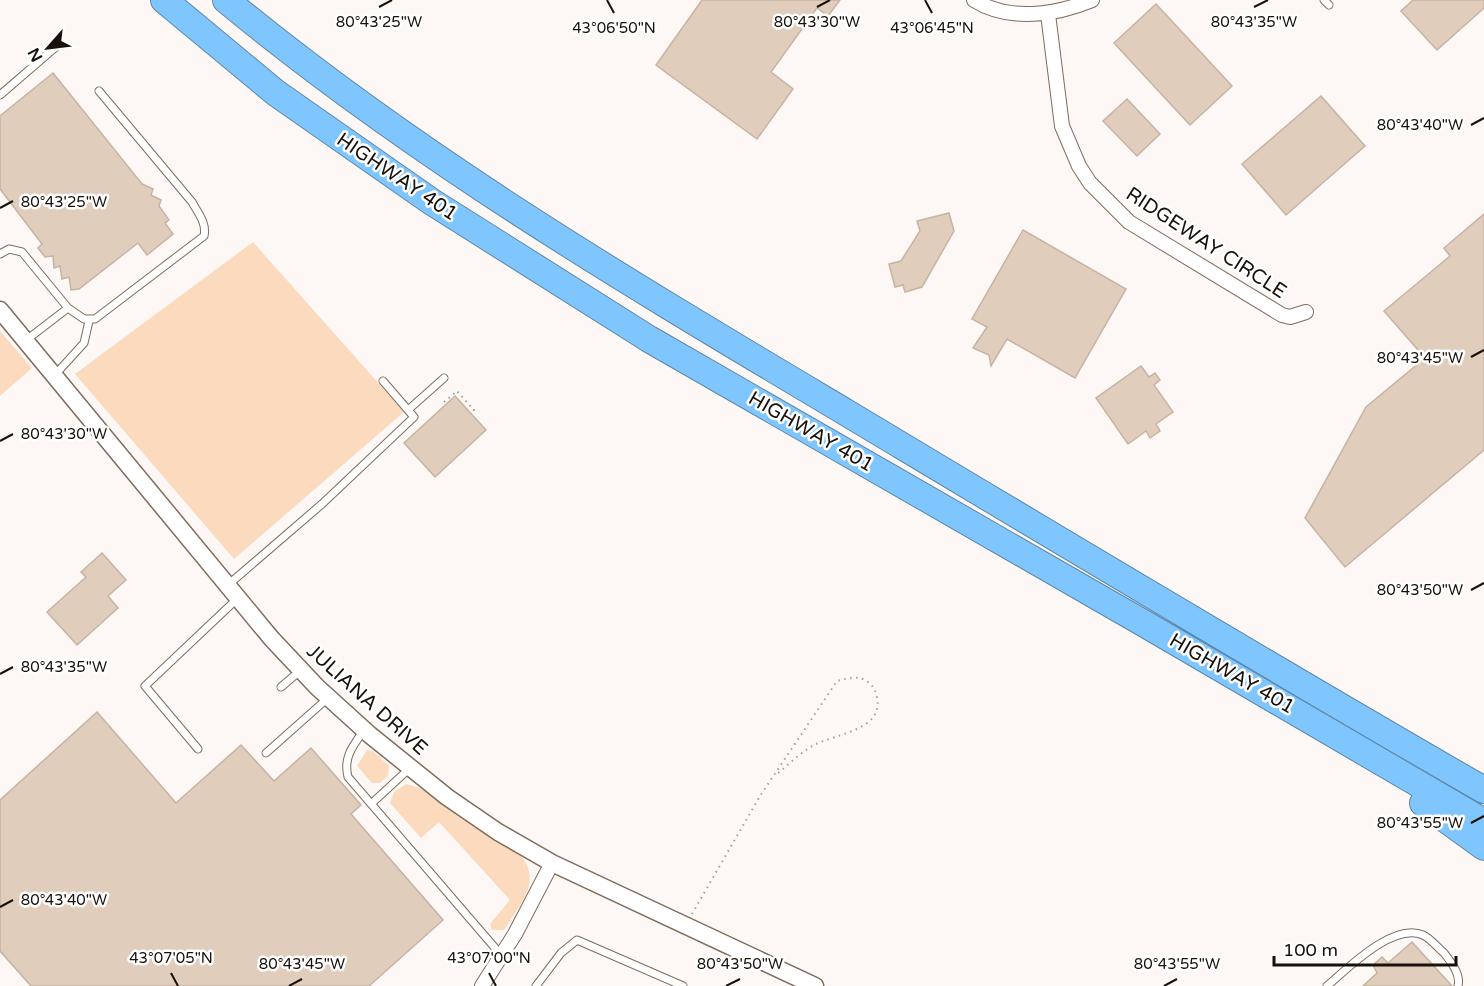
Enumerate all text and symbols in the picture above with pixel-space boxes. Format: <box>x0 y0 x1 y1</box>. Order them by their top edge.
text: 80°43'25"W <box>336 13 422 31</box>
text: 80°43'30"W <box>774 13 860 31</box>
text: 80°43'35"W <box>1211 13 1297 31</box>
north arrow <box>18 18 78 78</box>
text: 43°06'50"N <box>572 19 656 37</box>
text: 43°06'45"N <box>890 19 974 37</box>
text: N <box>24 44 47 65</box>
text: 80°43'40"W <box>1377 116 1463 134</box>
street label: HIGHWAY 401 <box>332 128 462 226</box>
street label: RIDGEWAY CIRCLE <box>1121 182 1291 304</box>
text: 80°43'25"W <box>21 193 107 211</box>
text: 80°43'45"W <box>1377 349 1463 367</box>
street label: HIGHWAY 401 <box>744 386 878 478</box>
text: 80°43'30"W <box>21 425 107 443</box>
text: 80°43'50"W <box>1377 581 1463 599</box>
street label: HIGHWAY 401 <box>1165 628 1299 720</box>
street label: JULIANA DRIVE <box>302 639 432 761</box>
text: 80°43'35"W <box>21 658 107 676</box>
text: 80°43'55"W <box>1377 814 1463 832</box>
text: 80°43'40"W <box>21 891 107 909</box>
scale bar <box>1274 929 1456 967</box>
text: 100 m <box>1283 939 1338 961</box>
text: 43°07'05"N <box>129 949 213 967</box>
text: 43°07'00"N <box>447 949 531 967</box>
text: 80°43'45"W <box>259 955 345 973</box>
text: 80°43'50"W <box>697 955 783 973</box>
text: 80°43'55"W <box>1134 955 1220 973</box>

